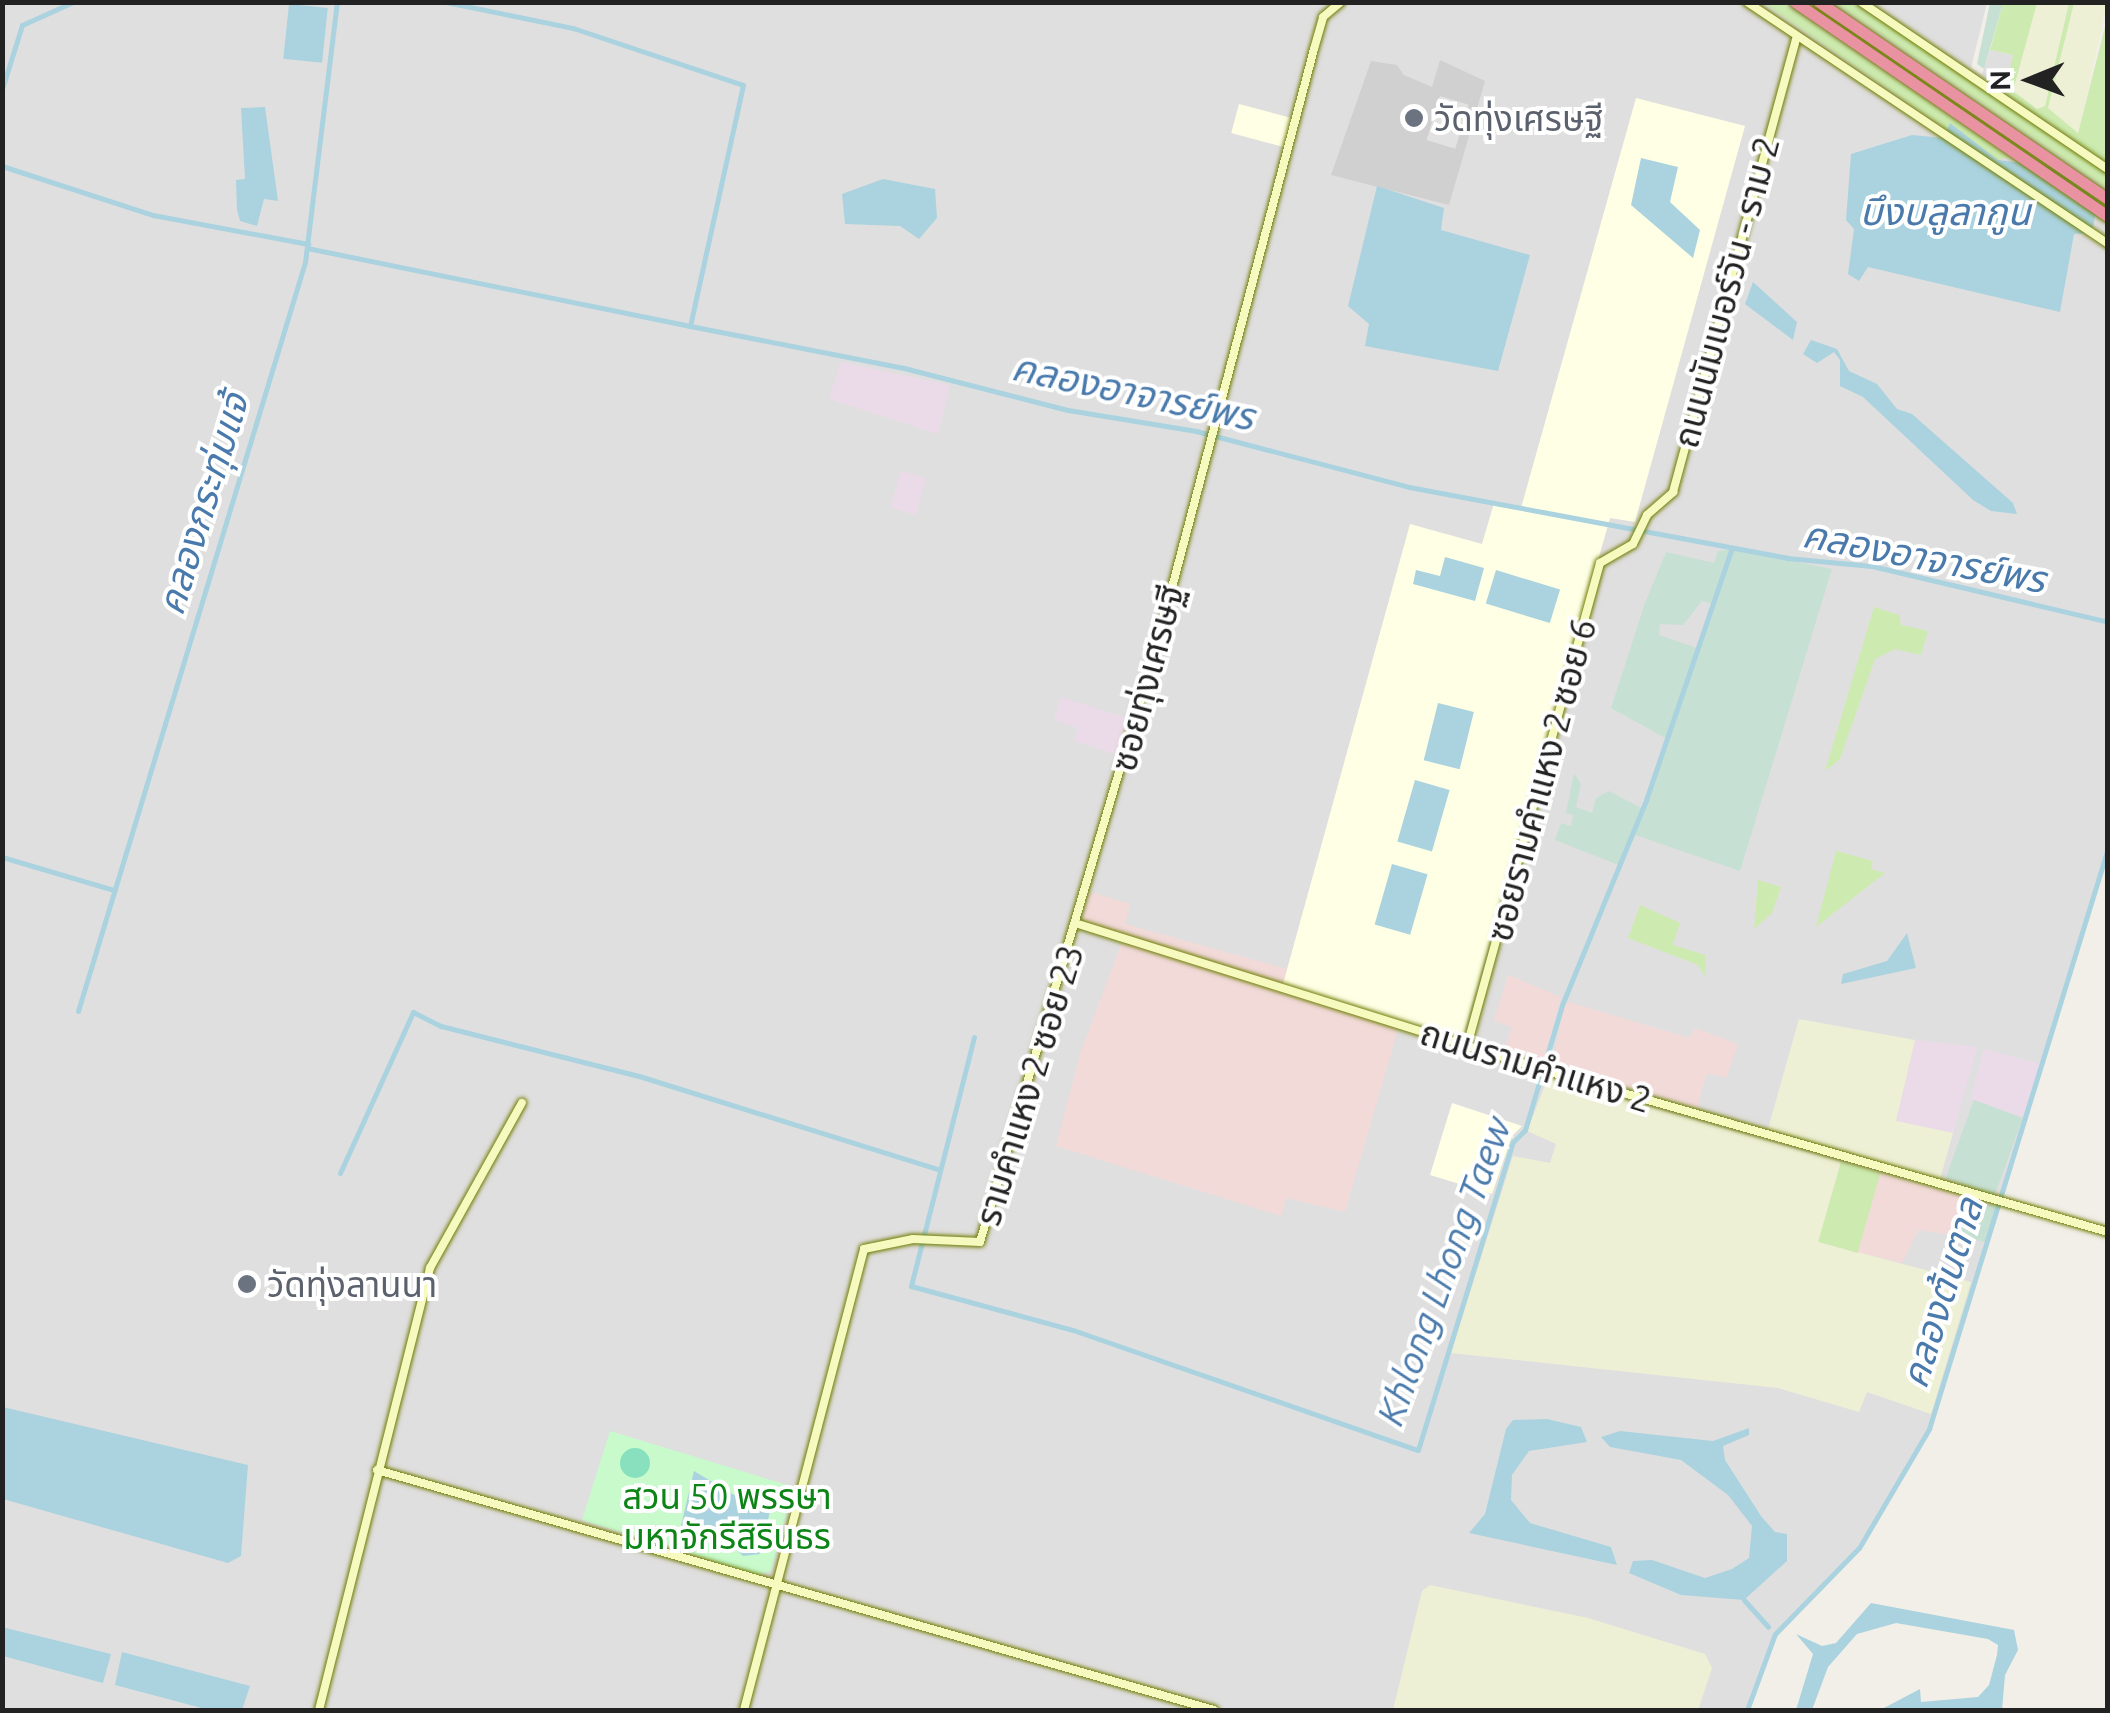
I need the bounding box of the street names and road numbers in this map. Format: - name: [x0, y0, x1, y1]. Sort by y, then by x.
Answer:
- street label: ถนนนัมเบอร์วัน - ราม 2: [1664, 132, 1788, 452]
- street label: ซอยทุ่งเศรษฐี: [1102, 580, 1192, 776]
- street label: ซอยรามคำแหง 2 ซอย 6: [1478, 614, 1604, 946]
- street label: รามคำแหง 2 ซอย 23: [966, 940, 1092, 1230]
- street label: ถนนรามคำแหง 2: [1415, 1011, 1657, 1121]

